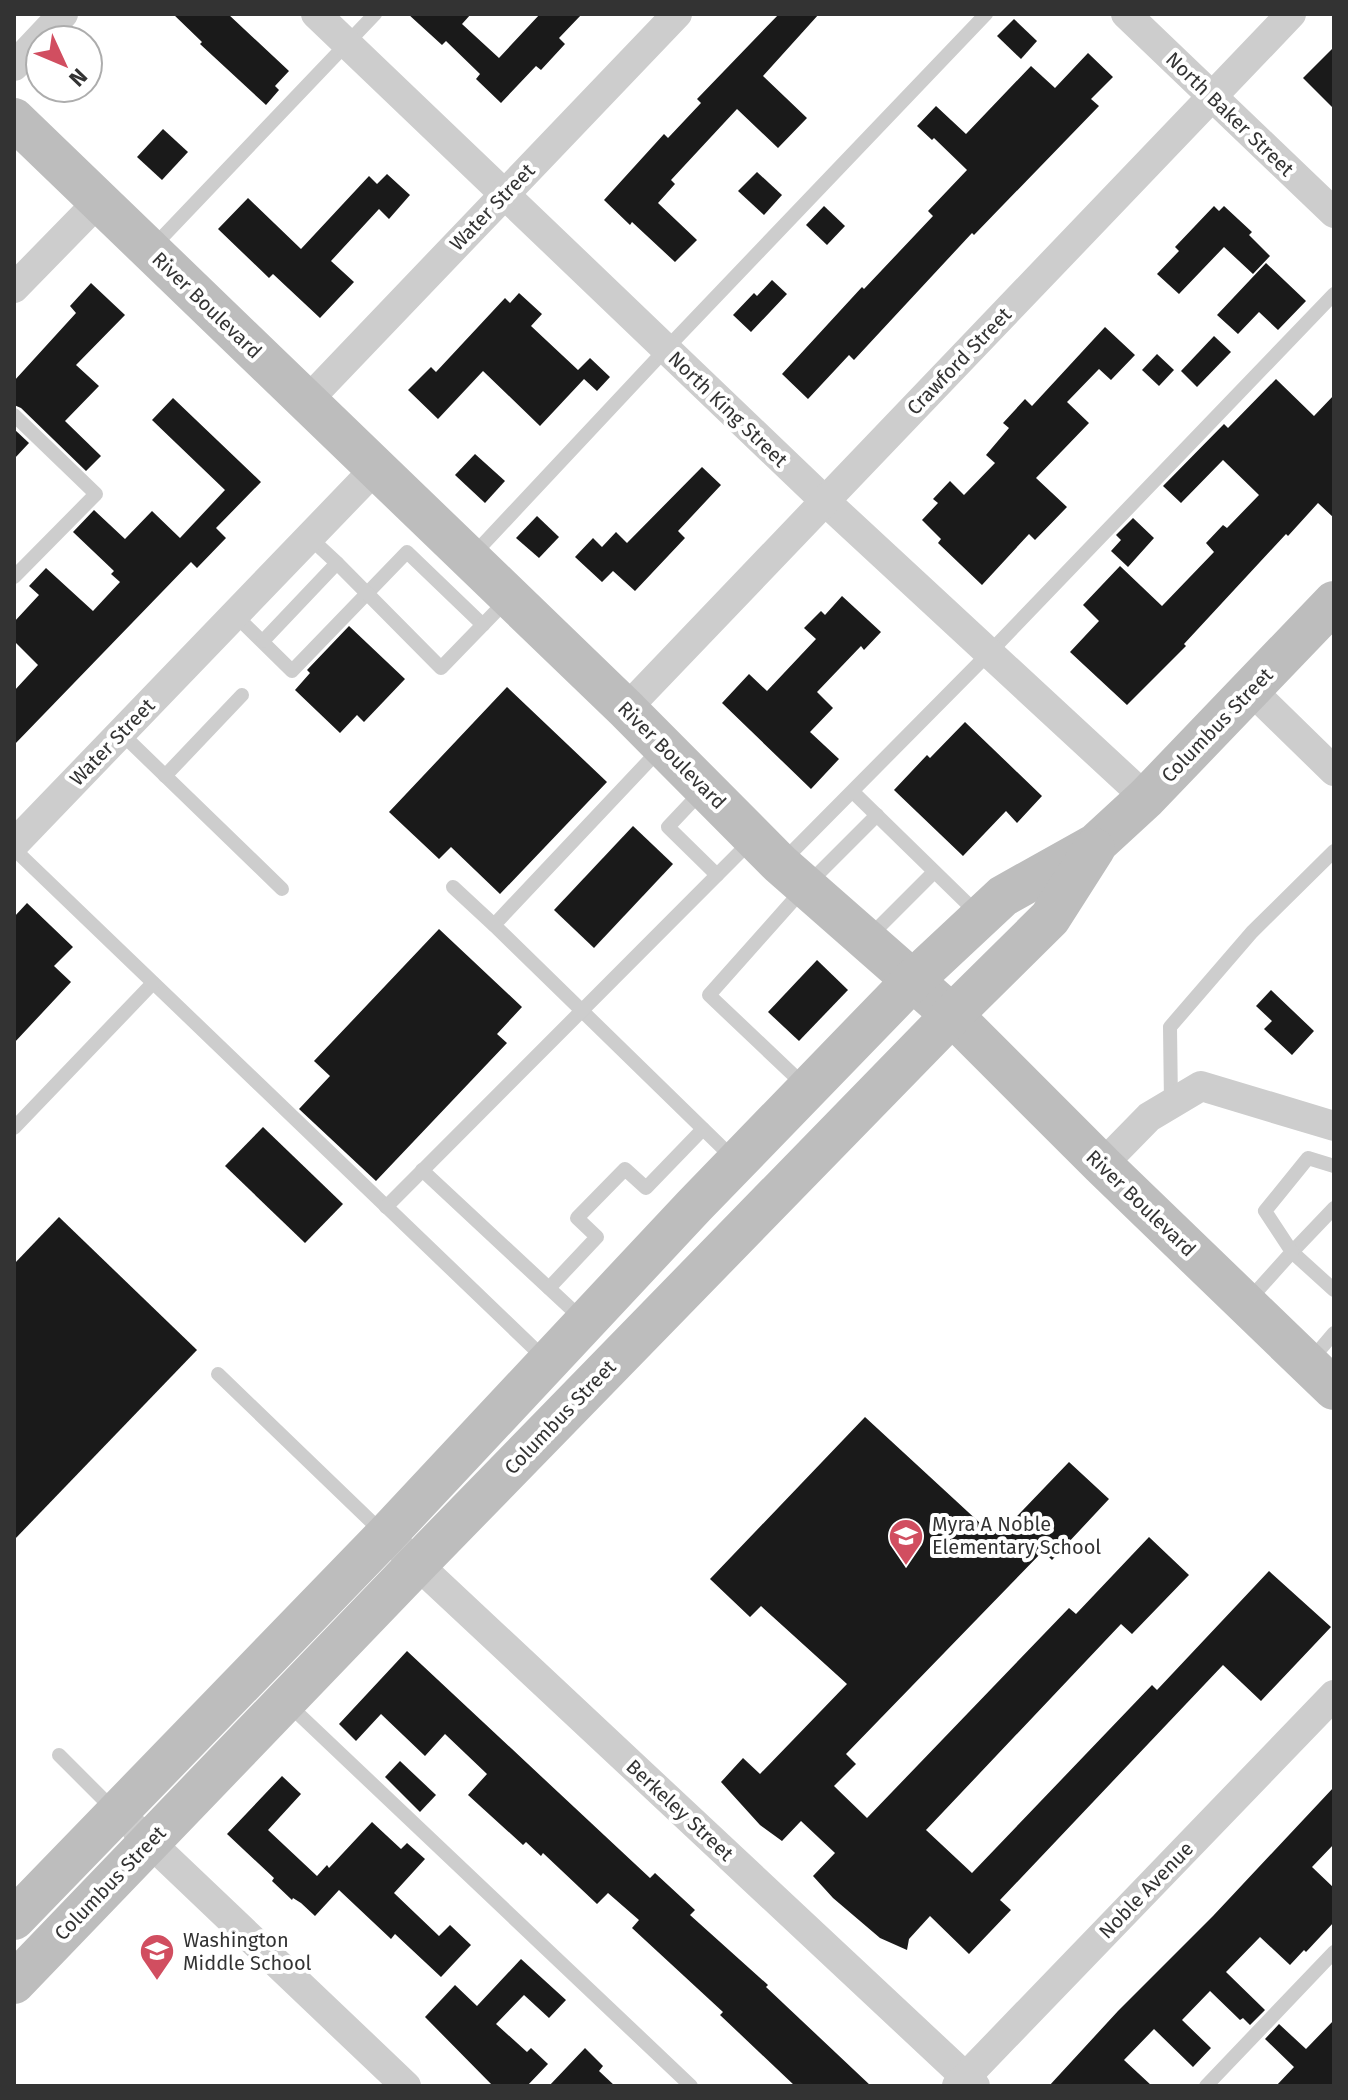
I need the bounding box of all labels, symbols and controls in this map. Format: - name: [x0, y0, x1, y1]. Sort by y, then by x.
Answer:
- north arrow: [24, 24, 104, 104]
- street label: North Baker Street: [1161, 47, 1300, 182]
- text: N: [63, 63, 93, 92]
- street label: Water Street: [444, 158, 540, 256]
- street label: River Boulevard: [147, 247, 267, 363]
- street label: Crawford Street: [902, 302, 1017, 420]
- street label: North King Street: [663, 346, 793, 472]
- street label: Columbus Street: [1156, 662, 1278, 787]
- street label: Water Street: [64, 693, 160, 791]
- street label: River Boulevard: [613, 696, 731, 814]
- street label: River Boulevard: [1081, 1145, 1201, 1261]
- street label: Columbus Street: [499, 1354, 621, 1479]
- place label: Myra A Noble Elementary School: [932, 1512, 1101, 1559]
- school or university icon: Myra A Noble Elementary School: [887, 1517, 925, 1567]
- street label: Berkeley Street: [621, 1754, 739, 1866]
- street label: Columbus Street: [49, 1820, 171, 1945]
- street label: Noble Avenue: [1094, 1837, 1198, 1943]
- place label: Washington Middle School: [183, 1928, 312, 1975]
- school or university icon: Washington Middle School: [138, 1932, 176, 1982]

